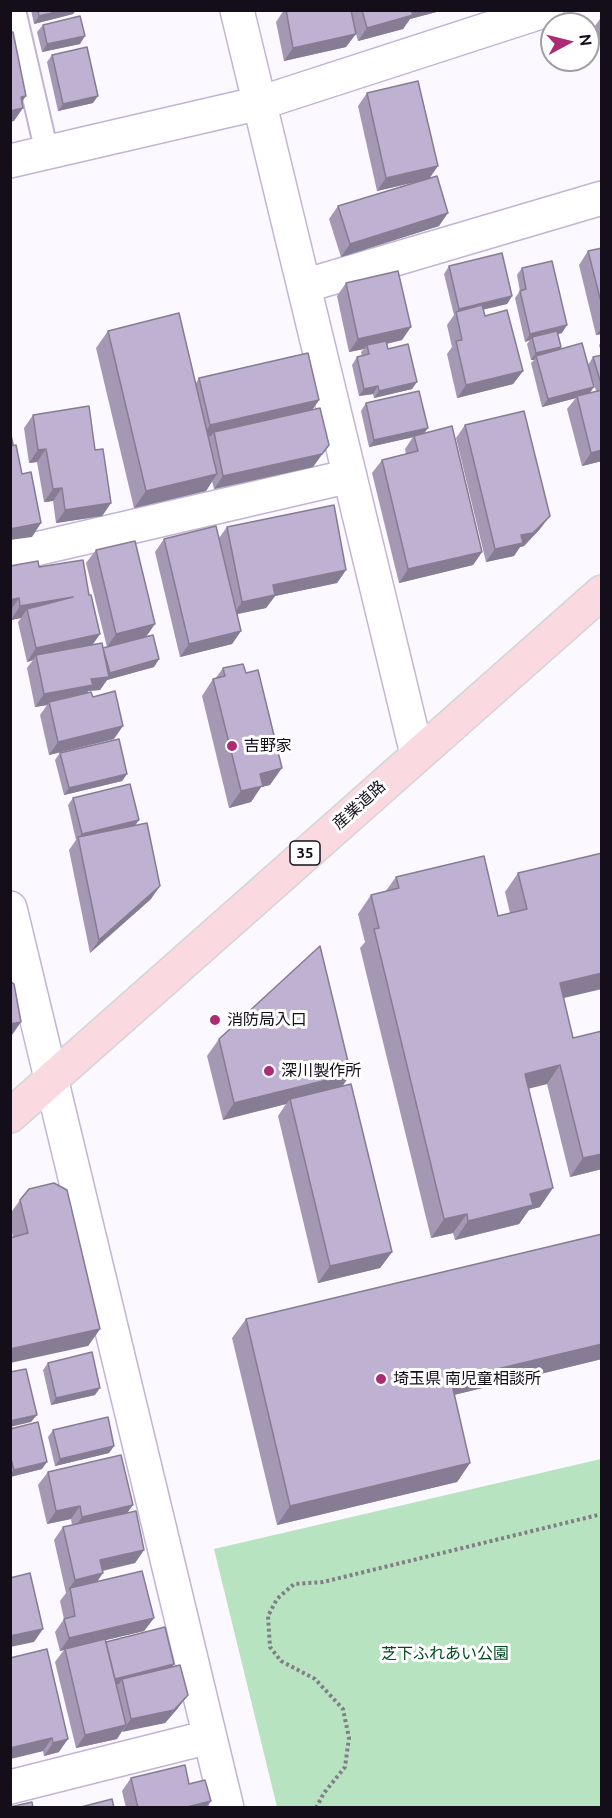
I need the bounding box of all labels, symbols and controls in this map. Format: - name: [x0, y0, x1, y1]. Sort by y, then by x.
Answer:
- north arrow: [540, 12, 600, 72]
- text: N: [576, 33, 596, 47]
- place label: 吉野家: [244, 736, 292, 756]
- marker: 吉野家: [225, 739, 239, 753]
- street label: 産業道路: [329, 776, 389, 834]
- road number: 35: [290, 841, 320, 865]
- place label: 消防局入口: [227, 1010, 307, 1030]
- marker: 消防局入口: [208, 1013, 222, 1027]
- place label: 深川製作所: [281, 1061, 361, 1081]
- marker: 深川製作所: [262, 1064, 276, 1078]
- place label: 埼玉県 南児童相談所: [393, 1369, 541, 1389]
- marker: 埼玉県 南児童相談所: [374, 1372, 388, 1386]
- park label: 芝下ふれあい公園: [381, 1644, 509, 1664]

